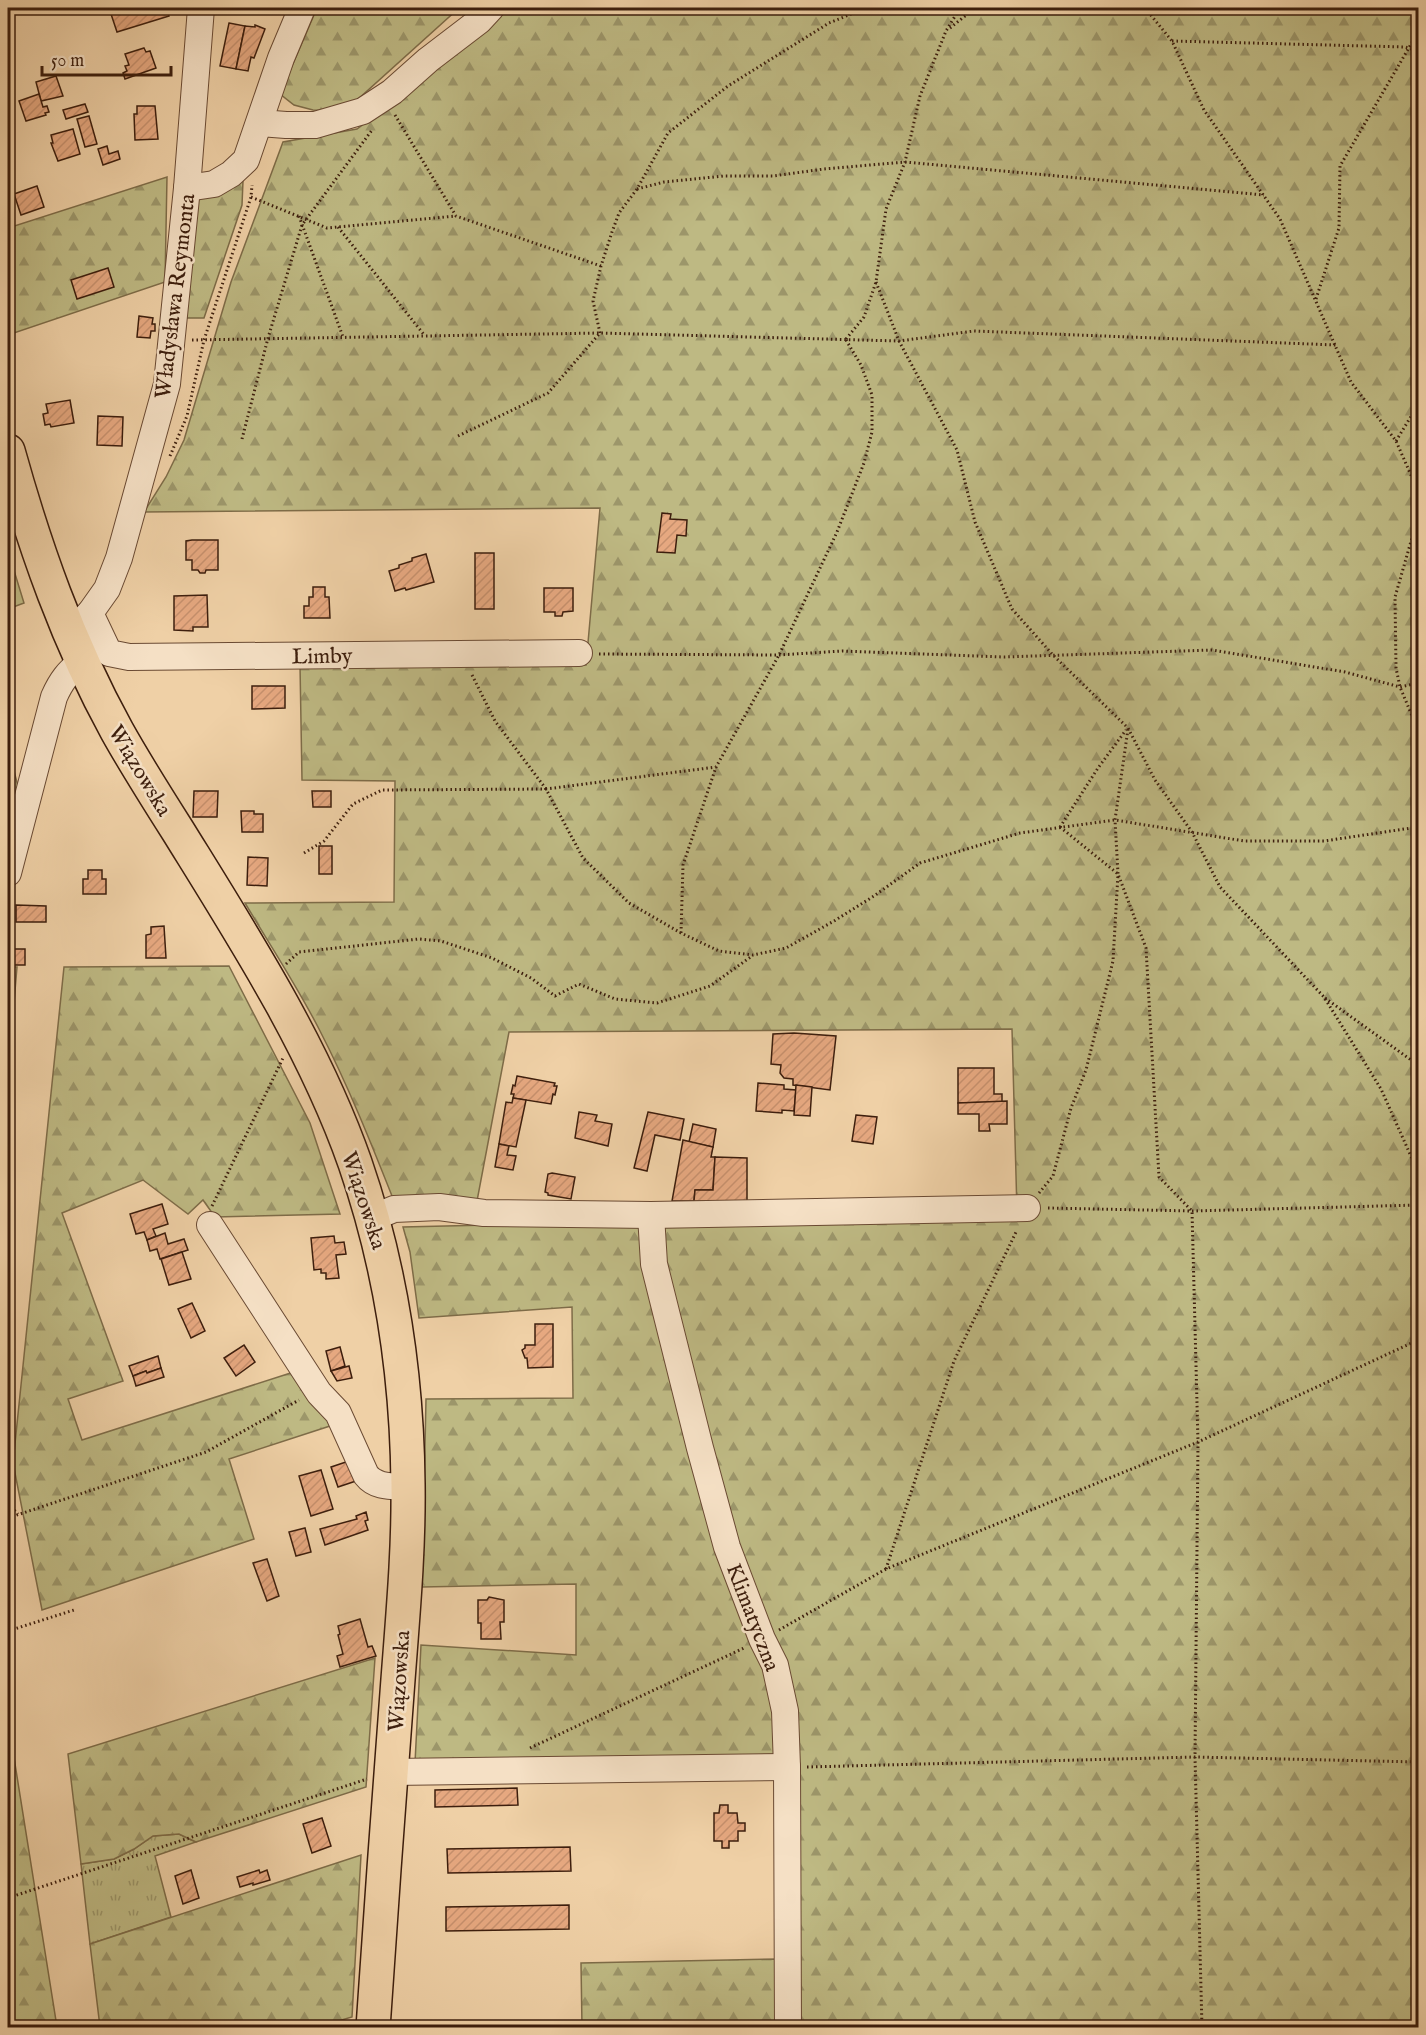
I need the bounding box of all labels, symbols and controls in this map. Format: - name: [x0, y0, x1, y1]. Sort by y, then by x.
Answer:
- scale bar: [42, 39, 171, 77]
- text: 50 m: [51, 50, 84, 73]
- street label: Władysława Reymonta: [150, 192, 203, 400]
- street label: Limby: [291, 642, 353, 672]
- street label: Wiązowska: [101, 720, 178, 822]
- street label: Wiązowska: [334, 1148, 392, 1254]
- street label: Klimatyczna: [719, 1560, 786, 1676]
- street label: Wiązowska: [382, 1629, 418, 1733]

